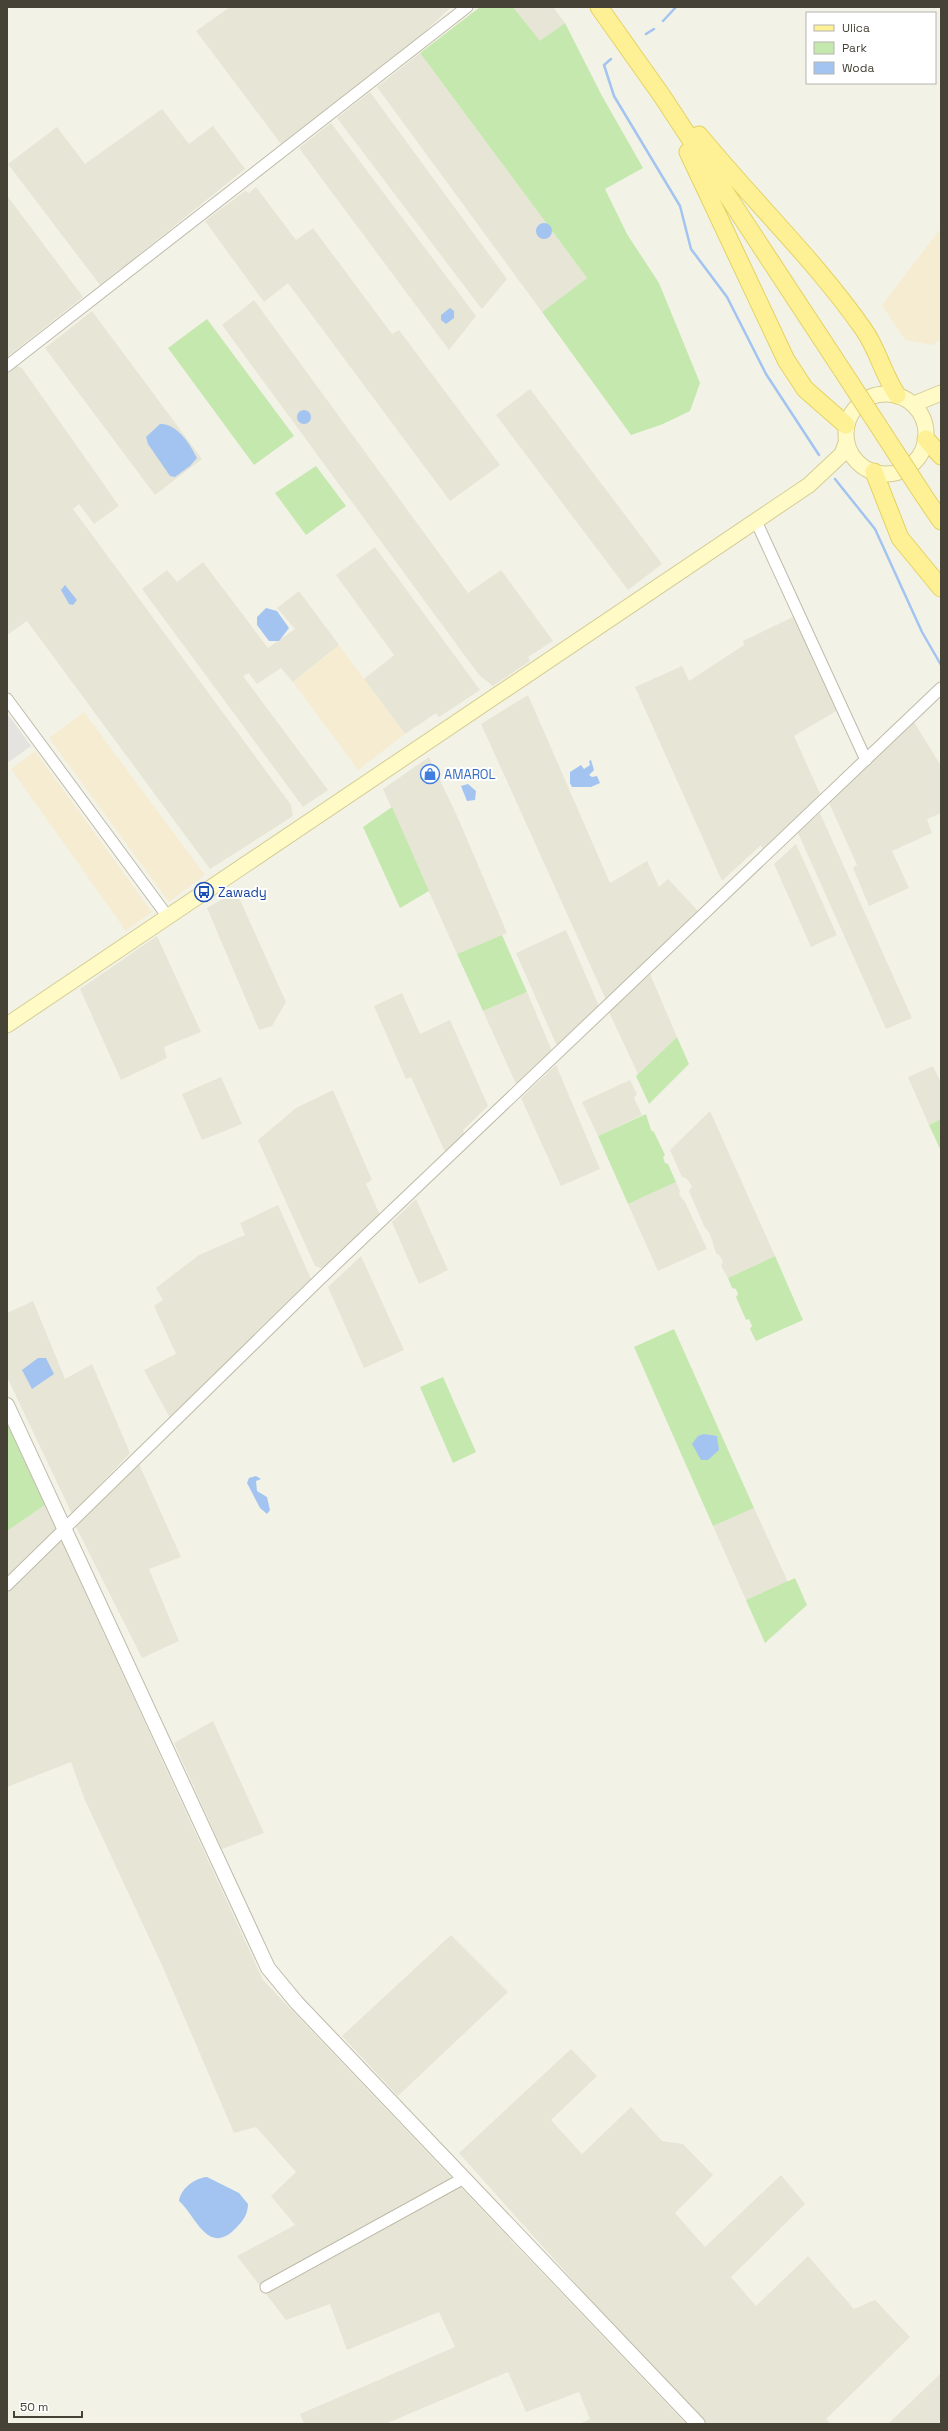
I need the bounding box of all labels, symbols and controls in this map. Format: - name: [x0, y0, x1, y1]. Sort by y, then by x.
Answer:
- legend: [806, 12, 936, 84]
- text: Ulica: [842, 20, 870, 36]
- text: Park: [842, 40, 867, 56]
- text: Woda: [842, 60, 874, 76]
- shop icon: AMAROL: [419, 763, 441, 785]
- place label: AMAROL: [444, 766, 496, 783]
- bus stop icon: Zawady: [193, 881, 215, 903]
- place label: Zawady: [218, 884, 267, 901]
- scale bar: [14, 2393, 82, 2419]
- text: 50 m: [20, 2399, 48, 2415]

